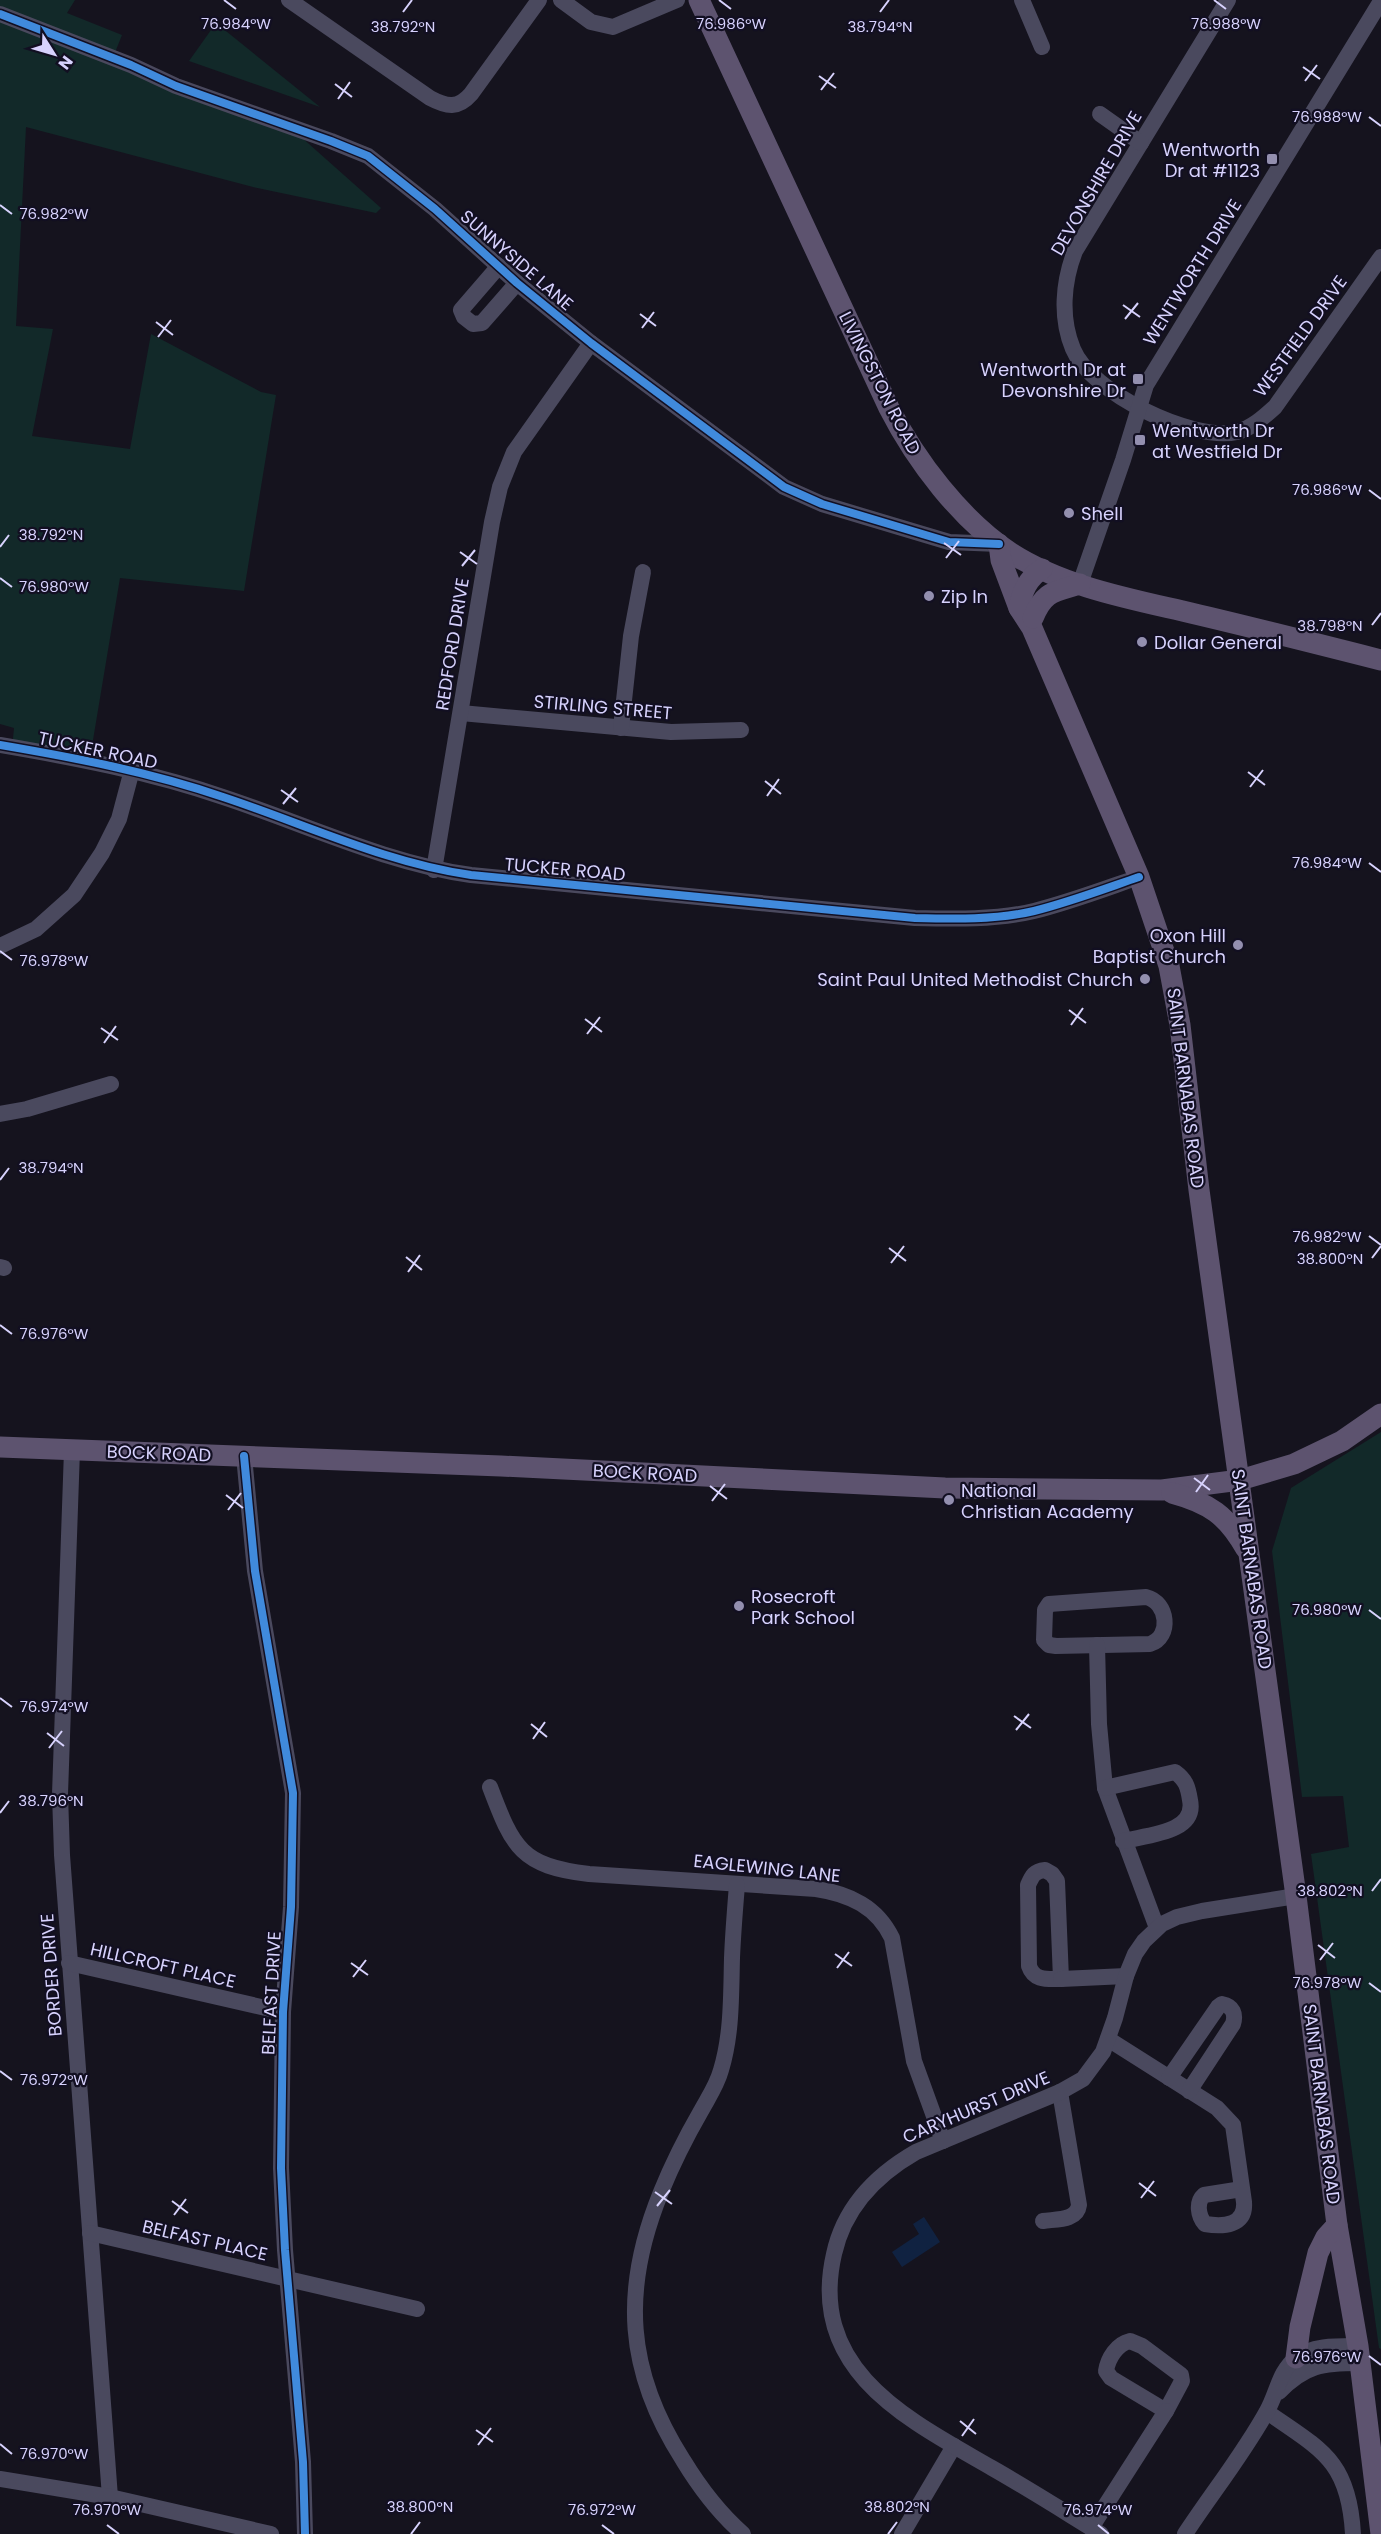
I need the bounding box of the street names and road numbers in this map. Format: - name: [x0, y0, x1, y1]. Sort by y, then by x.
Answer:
- street label: DEVONSHIRE DRIVE: [1044, 106, 1148, 260]
- street label: WENTWORTH DRIVE: [1137, 194, 1247, 350]
- street label: SUNNYSIDE LANE: [455, 204, 579, 316]
- street label: WESTFIELD DRIVE: [1247, 270, 1353, 402]
- street label: LIVINGSTON ROAD: [833, 307, 927, 459]
- street label: REDFORD DRIVE: [429, 576, 475, 712]
- street label: STIRLING STREET: [533, 688, 673, 726]
- street label: TUCKER ROAD: [36, 725, 160, 775]
- street label: TUCKER ROAD: [503, 851, 627, 887]
- street label: SAINT BARNABAS ROAD: [1161, 986, 1211, 1190]
- street label: BOCK ROAD: [106, 1439, 212, 1467]
- street label: BOCK ROAD: [592, 1458, 698, 1488]
- street label: SAINT BARNABAS ROAD: [1226, 1467, 1278, 1671]
- street label: EAGLEWING LANE: [692, 1848, 842, 1888]
- street label: BORDER DRIVE: [34, 1913, 68, 2037]
- street label: BELFAST DRIVE: [255, 1931, 287, 2055]
- street label: HILLCROFT PLACE: [88, 1936, 238, 1994]
- street label: SAINT BARNABAS ROAD: [1297, 2002, 1347, 2206]
- street label: CARYHURST DRIVE: [899, 2065, 1053, 2149]
- street label: BELFAST PLACE: [140, 2213, 270, 2267]

